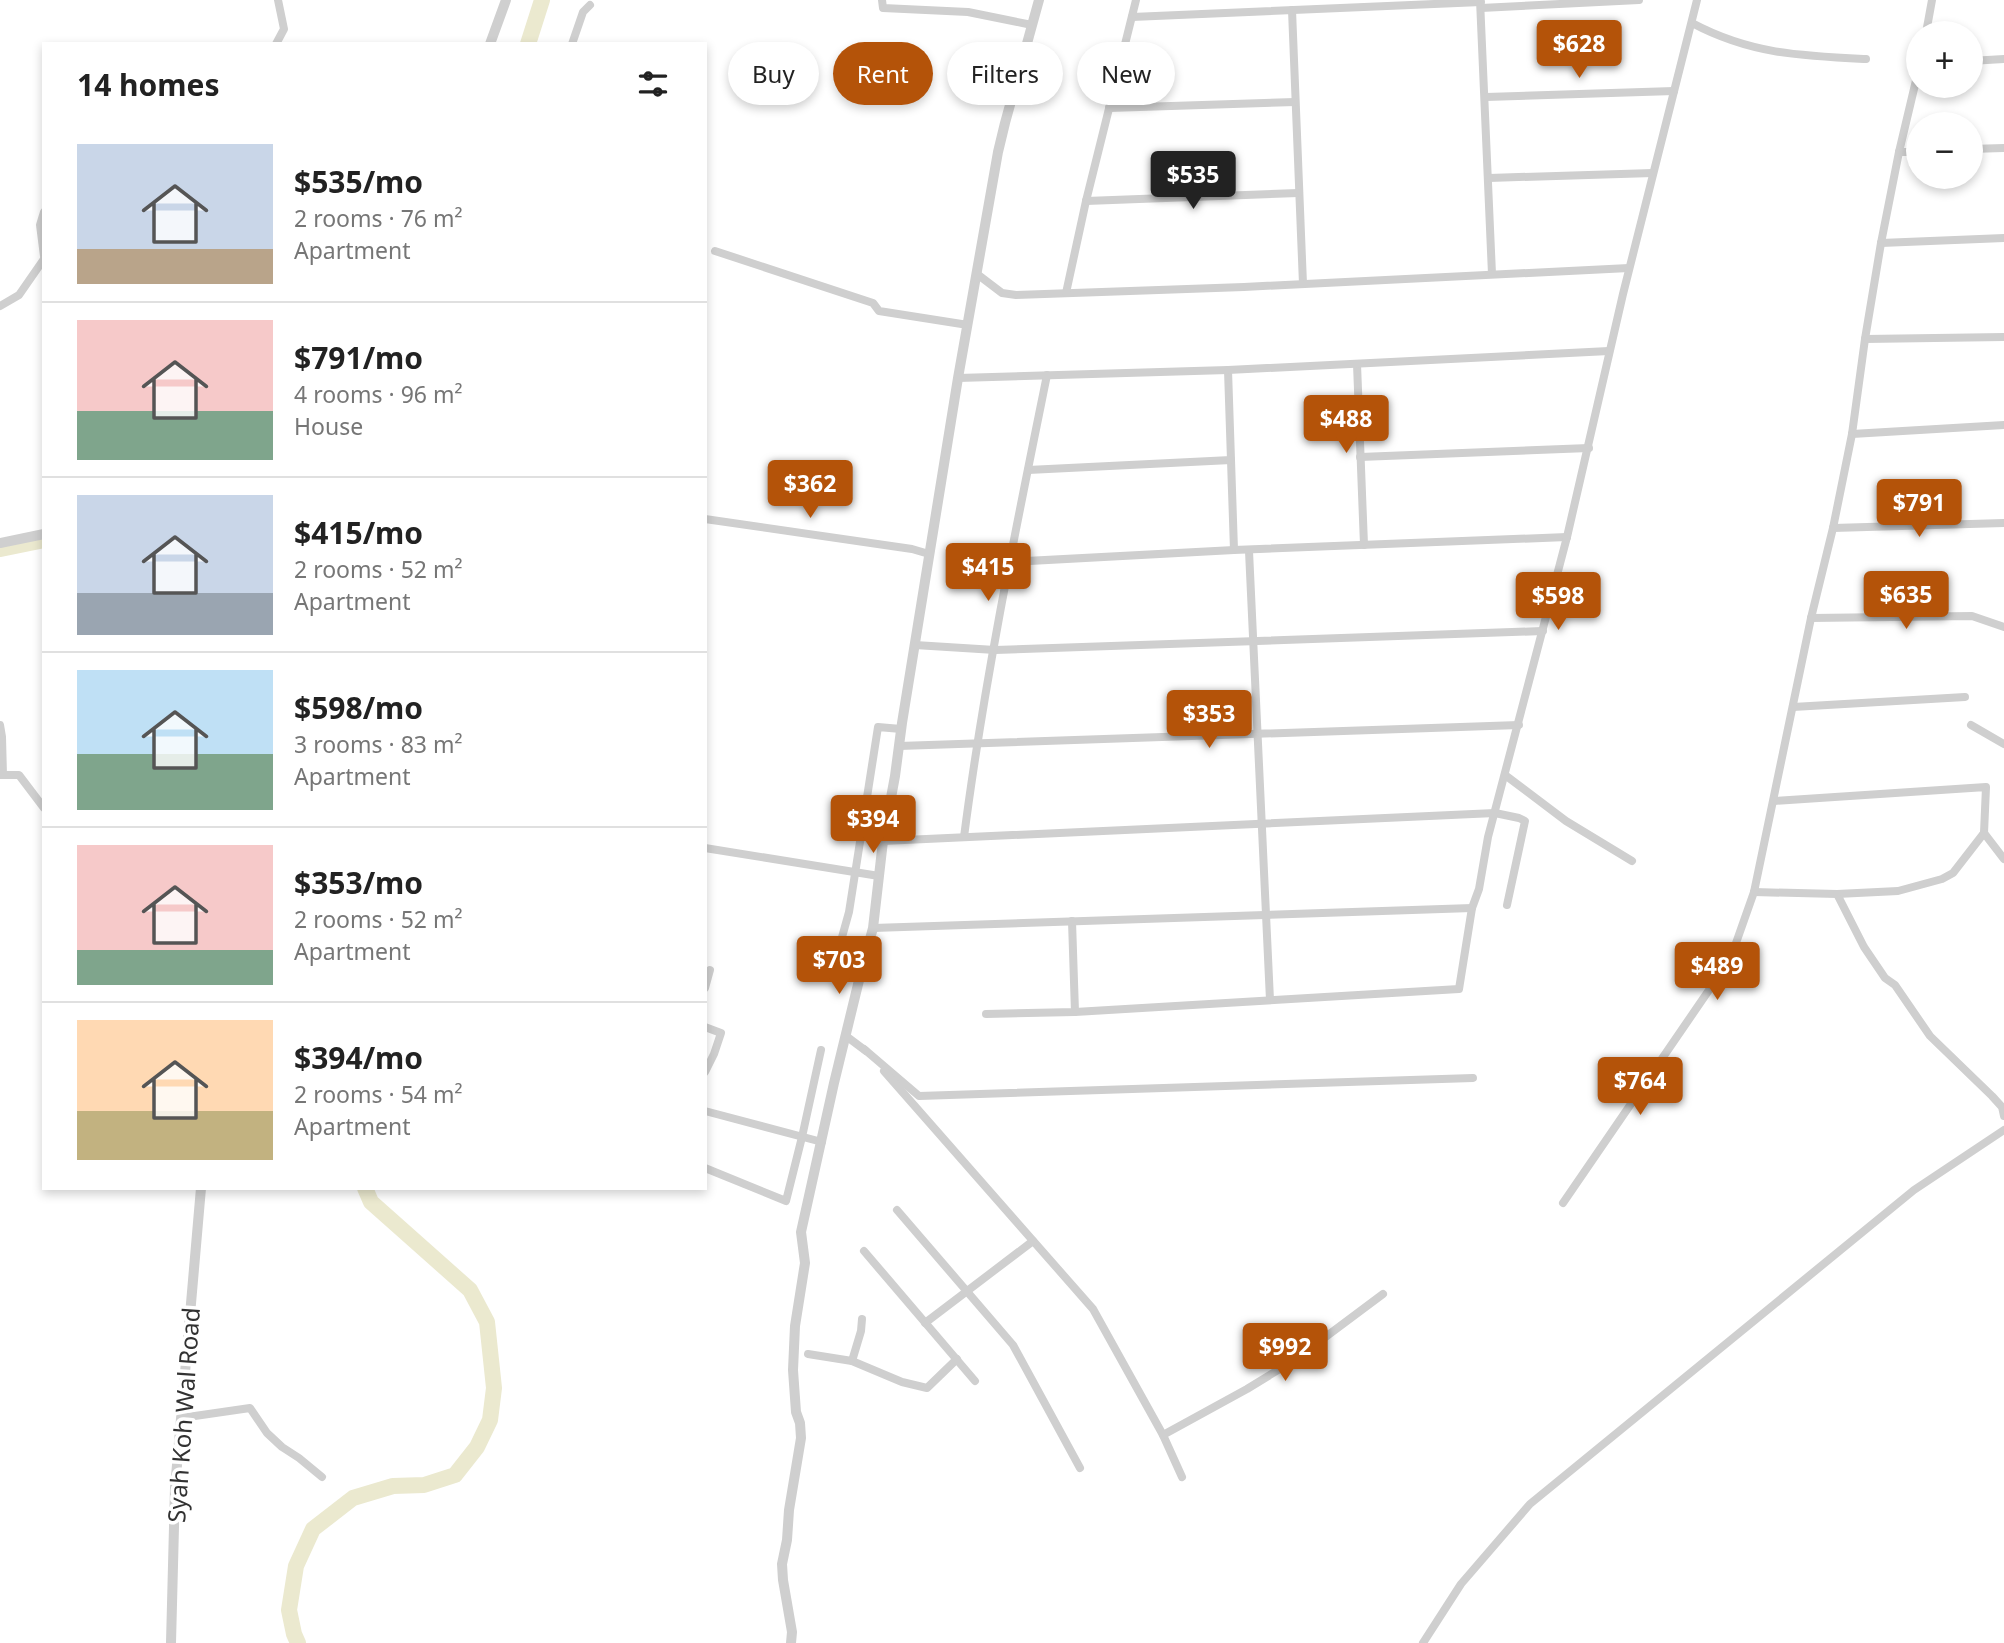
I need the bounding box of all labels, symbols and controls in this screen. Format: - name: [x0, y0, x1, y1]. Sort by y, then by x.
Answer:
- pin: $628: [1538, 20, 1620, 80]
- map controls: [1906, 21, 1983, 189]
- button: +: [1906, 21, 1983, 98]
- text: $628: [1553, 27, 1605, 59]
- chip: Buy: [728, 42, 819, 105]
- chip: Rent: [833, 42, 933, 105]
- chip: Filters: [947, 42, 1063, 105]
- chip: New: [1077, 42, 1175, 105]
- text: 14 homes: [77, 64, 220, 105]
- icon: filters: [634, 65, 672, 103]
- button: −: [1906, 112, 1983, 189]
- pin: $535: [1152, 152, 1234, 211]
- text: $535: [1167, 158, 1219, 190]
- text: $535/mo: [294, 161, 423, 202]
- icon: home: [133, 172, 217, 256]
- text: 2 rooms · 76 m²: [294, 202, 463, 234]
- text: Apartment: [294, 234, 411, 266]
- text: $791/mo: [294, 337, 423, 378]
- icon: home: [133, 348, 217, 432]
- text: 4 rooms · 96 m²: [294, 378, 463, 410]
- pin: $488: [1305, 396, 1387, 455]
- text: $488: [1320, 402, 1372, 434]
- text: House: [294, 410, 363, 442]
- pin: $362: [769, 461, 851, 520]
- text: $362: [784, 467, 836, 499]
- pin: $791: [1878, 480, 1960, 539]
- text: $791: [1893, 486, 1945, 518]
- text: $415/mo: [294, 512, 423, 553]
- icon: home: [133, 523, 217, 607]
- pin: $415: [947, 544, 1029, 603]
- text: $415: [962, 550, 1014, 582]
- text: 2 rooms · 52 m²: [294, 553, 463, 585]
- pin: $598: [1517, 572, 1599, 632]
- pin: $635: [1865, 572, 1947, 631]
- text: $635: [1880, 578, 1932, 610]
- text: $598: [1532, 579, 1584, 611]
- text: Apartment: [294, 585, 411, 617]
- text: $598/mo: [294, 687, 423, 728]
- pin: $353: [1168, 690, 1250, 750]
- text: $353: [1183, 697, 1235, 729]
- icon: home: [133, 698, 217, 782]
- text: 3 rooms · 83 m²: [294, 728, 463, 760]
- text: Apartment: [294, 760, 411, 792]
- pin: $394: [832, 796, 914, 855]
- text: $394: [847, 802, 899, 834]
- text: $353/mo: [294, 862, 423, 903]
- icon: home: [133, 873, 217, 957]
- text: 2 rooms · 52 m²: [294, 903, 463, 935]
- text: Apartment: [294, 935, 411, 967]
- pin: $703: [798, 936, 880, 996]
- pin: $489: [1676, 942, 1758, 1002]
- text: $703: [813, 943, 865, 975]
- text: $489: [1691, 949, 1743, 981]
- text: $394/mo: [294, 1037, 423, 1078]
- icon: home: [133, 1048, 217, 1132]
- pin: $764: [1599, 1058, 1681, 1117]
- text: $764: [1614, 1064, 1666, 1096]
- text: 2 rooms · 54 m²: [294, 1078, 463, 1110]
- text: Apartment: [294, 1110, 411, 1142]
- street label: Syah Koh Wal Road: [159, 1306, 207, 1524]
- pin: $992: [1244, 1324, 1326, 1383]
- text: $992: [1259, 1330, 1311, 1362]

